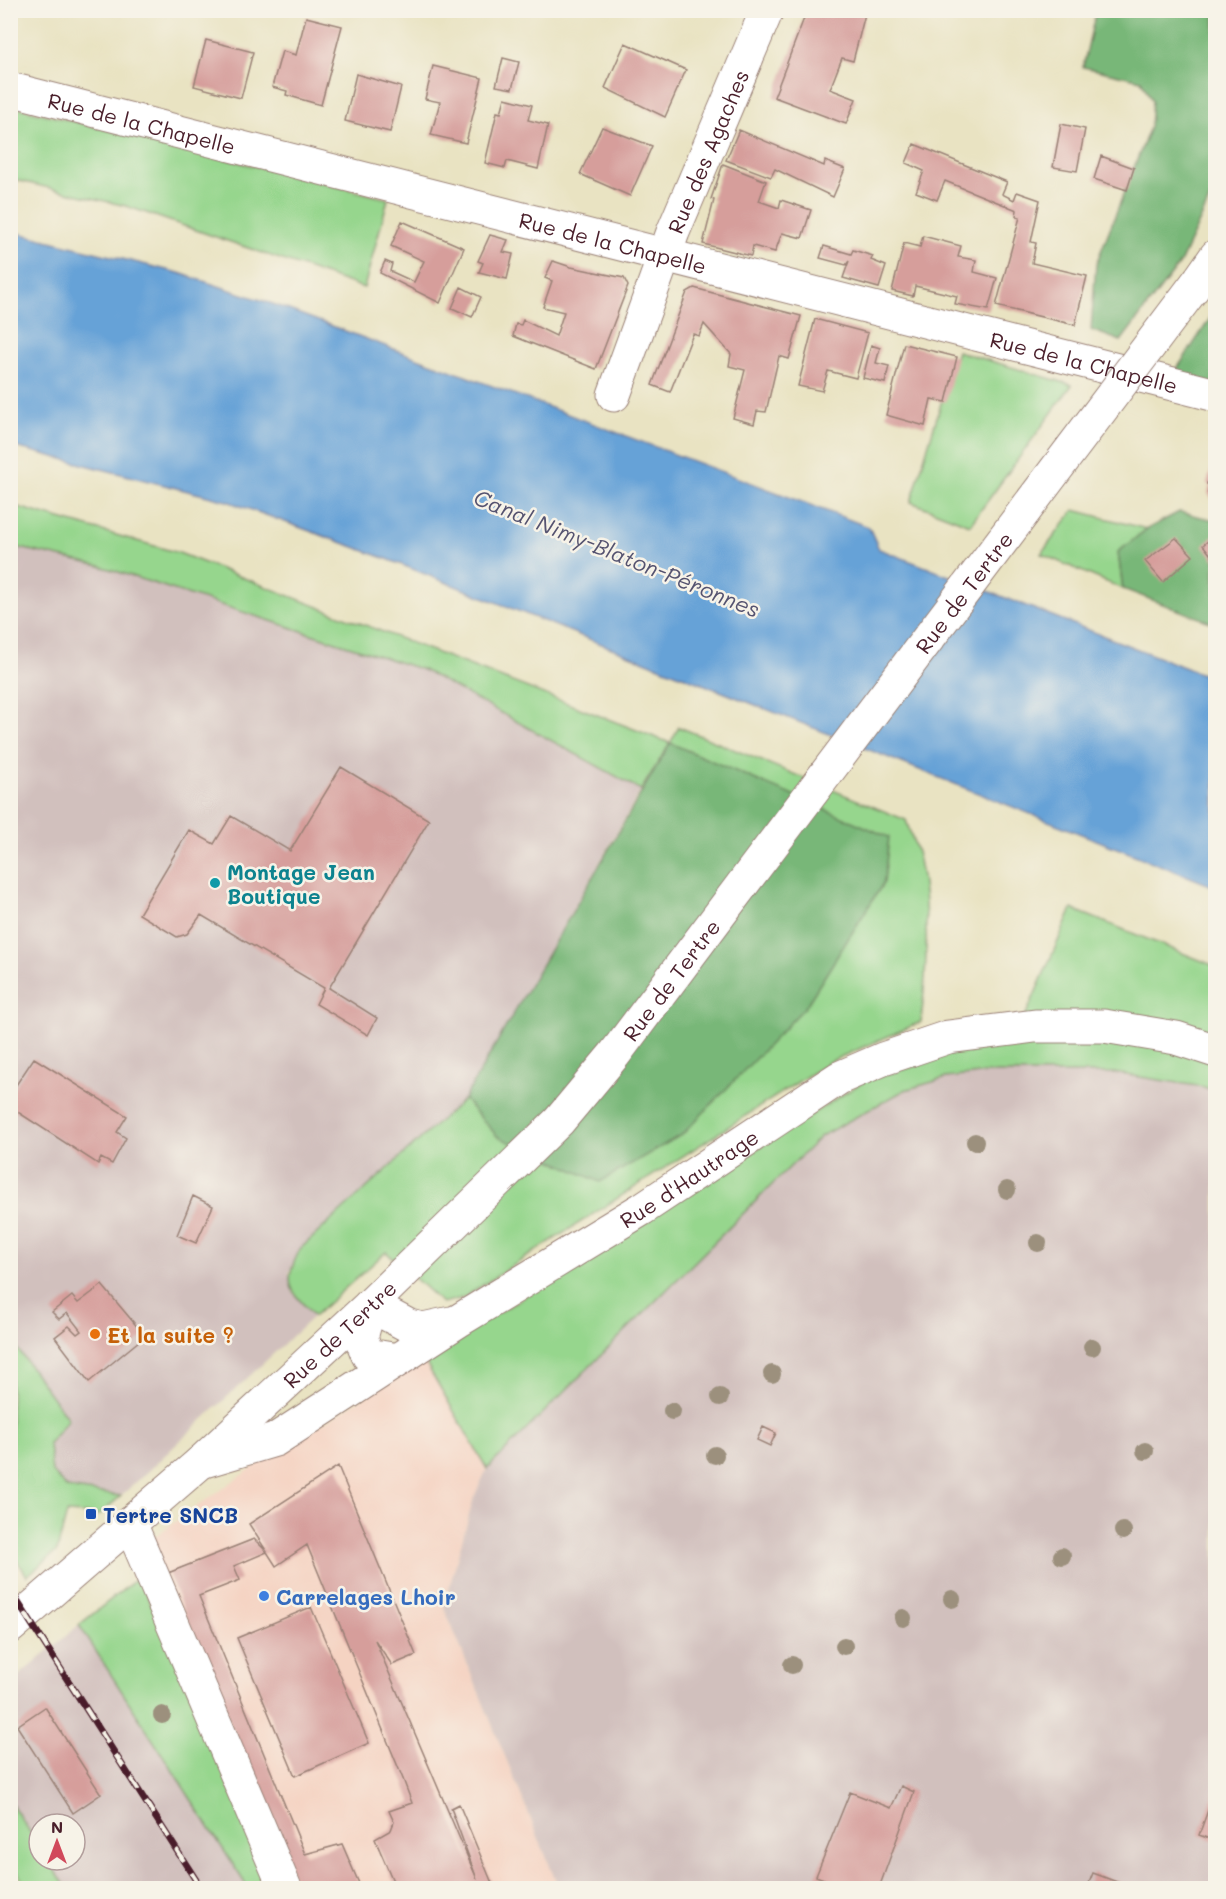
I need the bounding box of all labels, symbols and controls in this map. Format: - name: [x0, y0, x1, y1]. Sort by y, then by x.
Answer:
- street label: Rue des Agaches: [661, 65, 754, 237]
- street label: Rue de la Chapelle: [45, 86, 238, 159]
- street label: Rue de la Chapelle: [516, 205, 709, 279]
- street label: Rue de la Chapelle: [987, 325, 1181, 398]
- water label: Canal Nimy-Blaton-Péronnes: [470, 482, 764, 624]
- street label: Rue de Tertre: [908, 526, 1018, 658]
- place label: Montage Jean Boutique: [227, 858, 375, 909]
- marker: Montage Jean Boutique: [208, 876, 222, 890]
- street label: Rue de Tertre: [616, 913, 725, 1046]
- street label: Rue d'Hautrage: [614, 1122, 763, 1233]
- street label: Rue de Tertre: [277, 1274, 402, 1393]
- place label: Et la suite ?: [107, 1321, 234, 1348]
- marker: Et la suite ?: [88, 1327, 102, 1341]
- place label: Tertre SNCB: [103, 1501, 238, 1528]
- marker: Tertre SNCB: [84, 1507, 98, 1521]
- place label: Carrelages Lhoir: [276, 1583, 456, 1610]
- marker: Carrelages Lhoir: [257, 1589, 271, 1603]
- north arrow: [27, 1812, 87, 1872]
- text: N: [51, 1816, 63, 1837]

